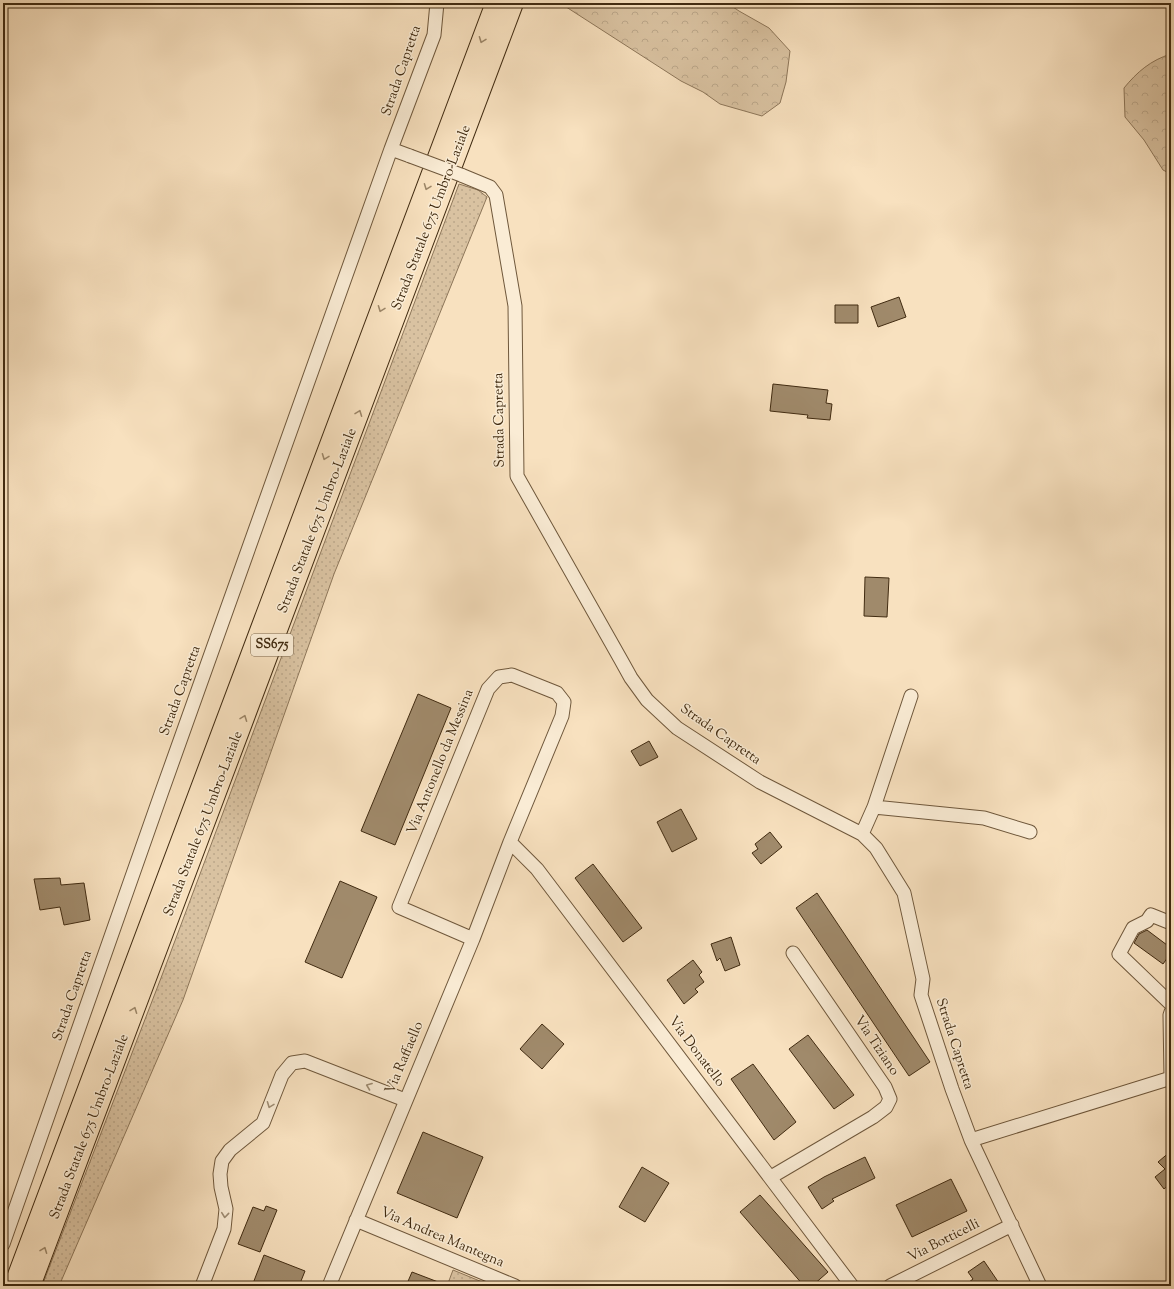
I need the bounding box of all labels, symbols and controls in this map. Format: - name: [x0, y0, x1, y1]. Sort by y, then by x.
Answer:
- street label: Strada Capretta: [377, 22, 427, 119]
- one-way arrow: [479, 36, 487, 43]
- street label: Strada Statale 675 Umbro-Laziale: [387, 123, 477, 313]
- one-way arrow: [423, 184, 431, 191]
- one-way arrow: [377, 306, 385, 313]
- street label: Strada Capretta: [489, 372, 511, 468]
- one-way arrow: [355, 409, 363, 416]
- street label: Strada Statale 675 Umbro-Laziale: [273, 426, 363, 616]
- one-way arrow: [322, 453, 330, 460]
- road number: SS675: [251, 634, 293, 656]
- street label: Strada Capretta: [155, 642, 207, 739]
- street label: Via Antonello da Messina: [403, 686, 480, 838]
- street label: Strada Capretta: [675, 700, 765, 771]
- one-way arrow: [240, 715, 248, 722]
- street label: Strada Statale 675 Umbro-Laziale: [159, 729, 249, 919]
- street label: Strada Capretta: [48, 947, 98, 1044]
- street label: Strada Capretta: [930, 996, 978, 1093]
- one-way arrow: [130, 1007, 138, 1014]
- street label: Via Tiziano: [849, 1012, 904, 1080]
- street label: Via Donatello: [663, 1013, 729, 1092]
- street label: Via Raffaello: [381, 1018, 429, 1097]
- street label: Strada Statale 675 Umbro-Laziale: [45, 1032, 135, 1222]
- one-way arrow: [365, 1082, 372, 1090]
- one-way arrow: [266, 1102, 274, 1109]
- street label: Via Andrea Mantegna: [377, 1203, 507, 1273]
- one-way arrow: [221, 1212, 230, 1218]
- street label: Via Botticelli: [905, 1214, 983, 1268]
- one-way arrow: [40, 1246, 48, 1253]

